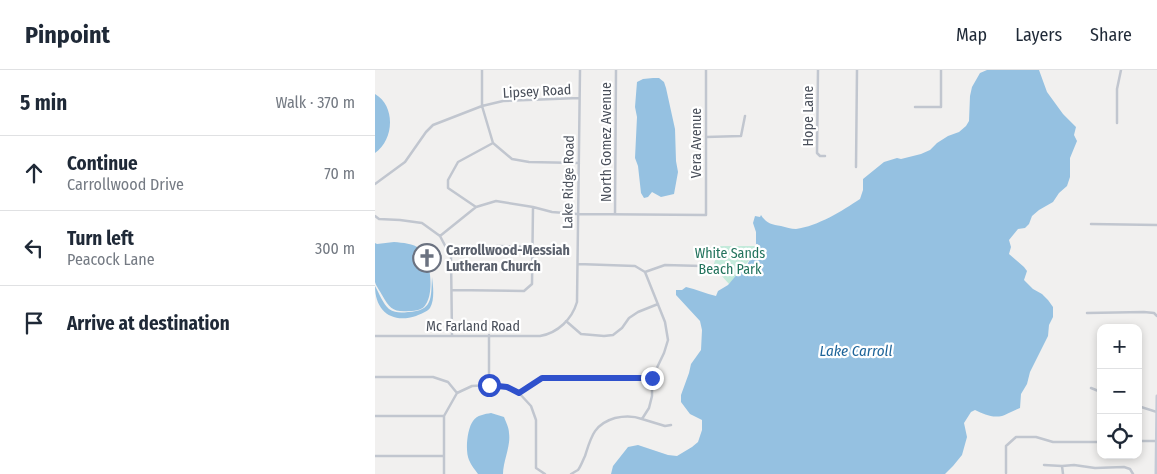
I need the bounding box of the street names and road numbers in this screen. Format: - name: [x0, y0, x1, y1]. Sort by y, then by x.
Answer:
- street label: Lipsey Road: [502, 81, 572, 102]
- street label: North Gomez Avenue: [598, 82, 615, 202]
- street label: Hope Lane: [800, 86, 817, 146]
- street label: Vera Avenue: [688, 108, 705, 178]
- street label: Lake Ridge Road: [559, 135, 578, 229]
- street label: Mc Farland Road: [426, 318, 520, 335]

